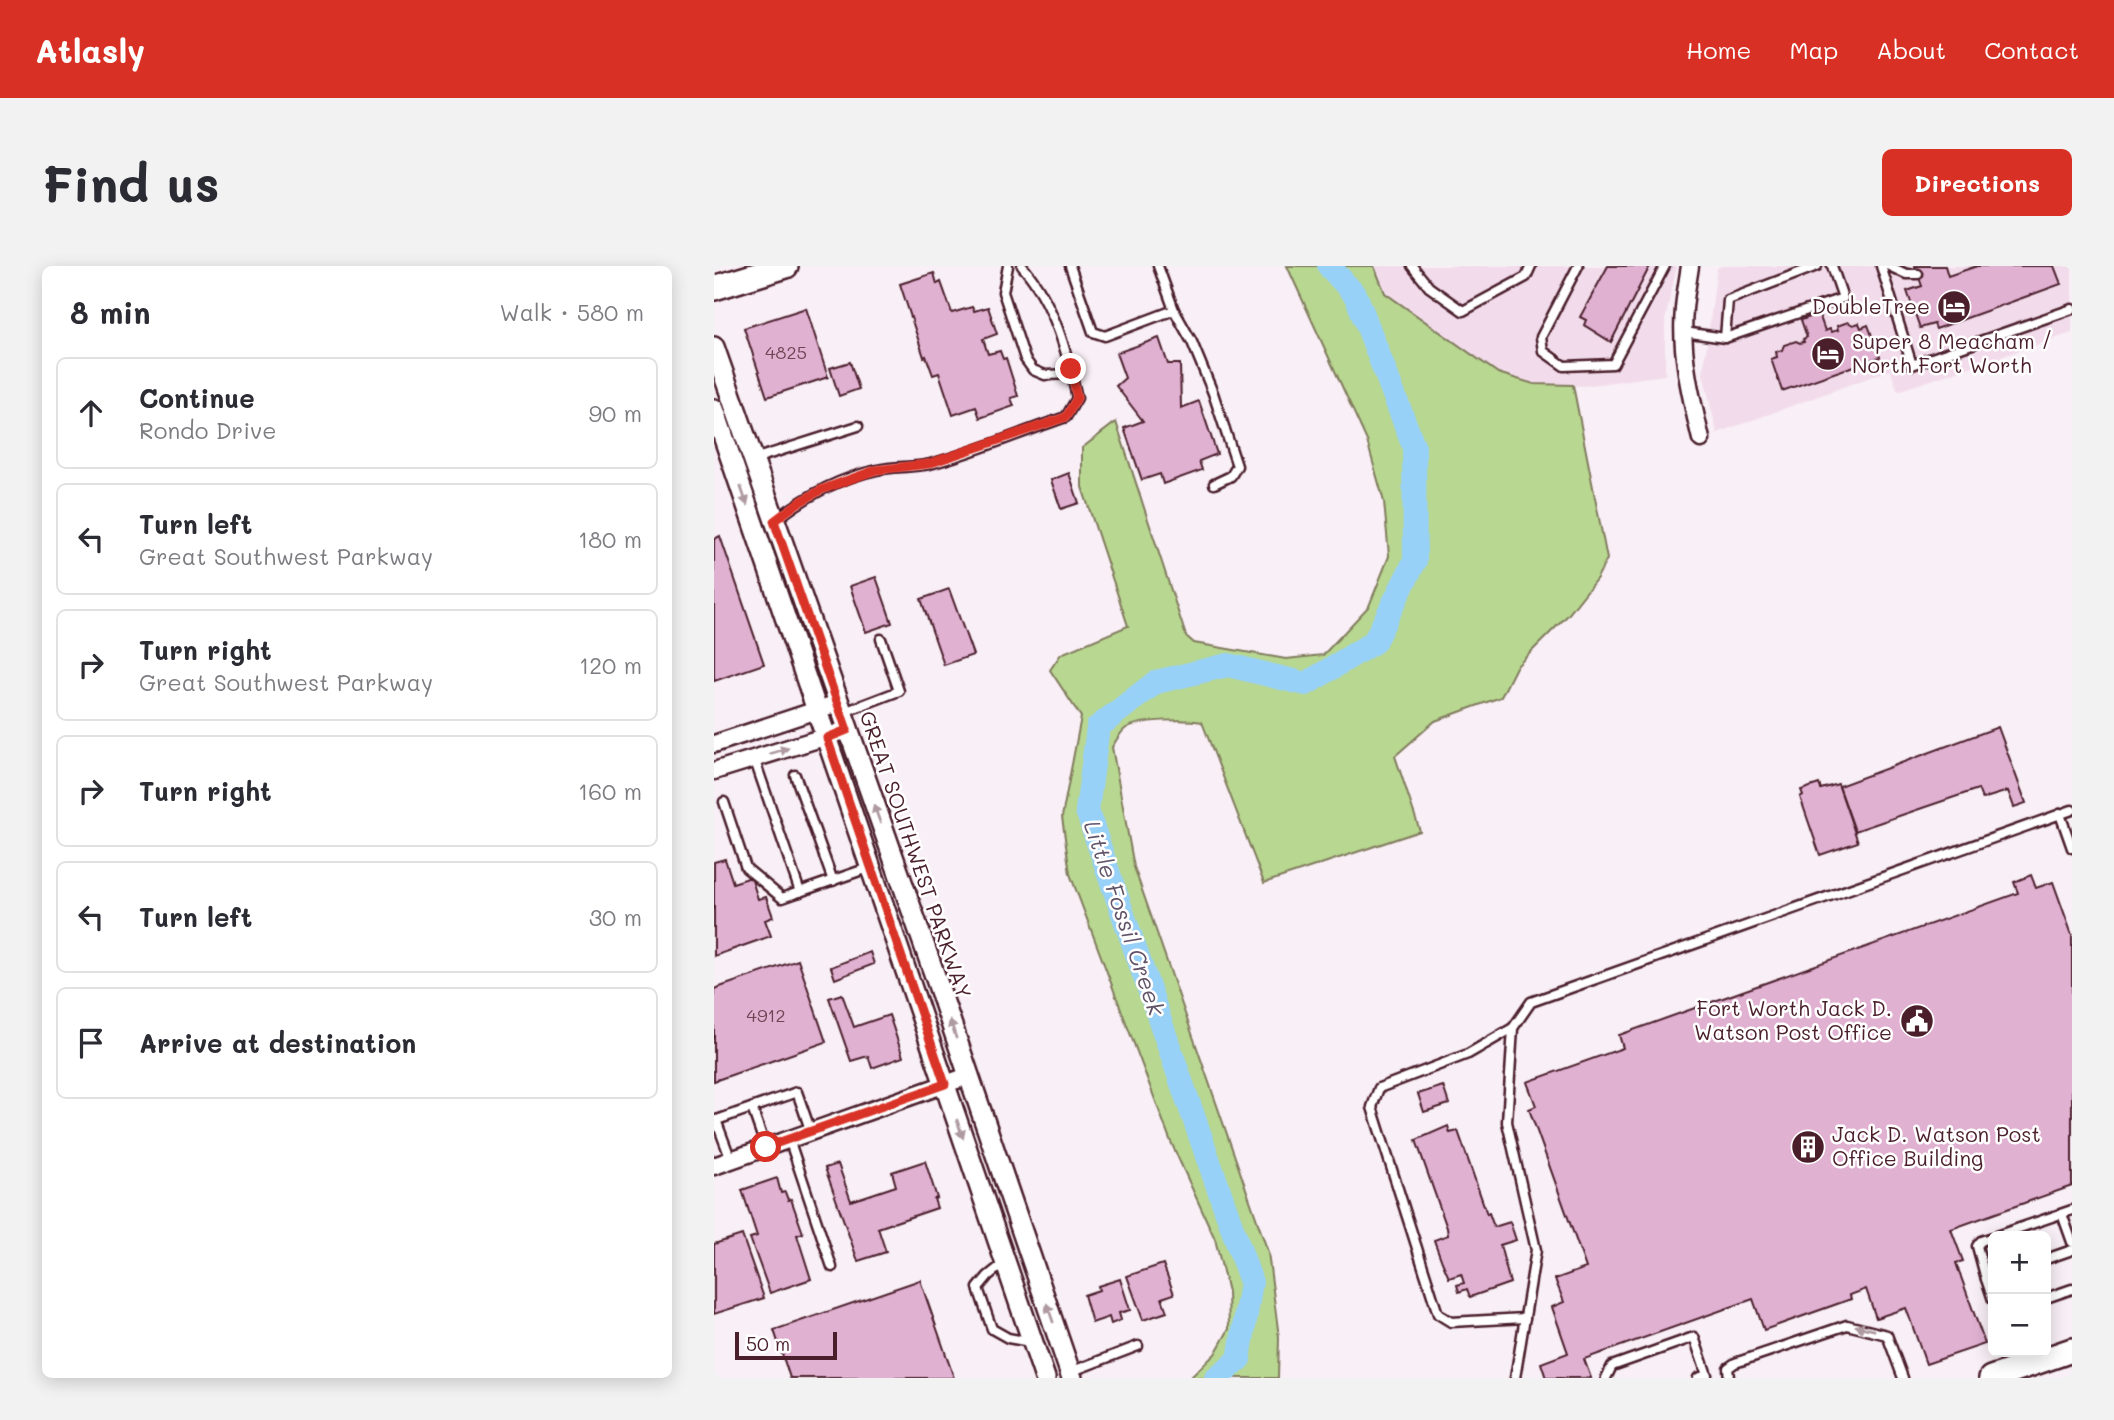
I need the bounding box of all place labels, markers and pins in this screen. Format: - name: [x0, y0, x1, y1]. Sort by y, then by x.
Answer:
- hotel icon: DoubleTree: [1935, 288, 1973, 326]
- place label: DoubleTree: [1812, 292, 1930, 319]
- place label: Super 8 Meacham / North Fort Worth: [1852, 327, 2053, 378]
- hotel icon: Super 8 Meacham / North Fort Worth: [1809, 335, 1847, 373]
- place label: Fort Worth Jack D. Watson Post Office: [1694, 994, 1892, 1045]
- public building icon: Fort Worth Jack D. Watson Post Office: [1898, 1002, 1936, 1040]
- place label: Jack D. Watson Post Office Building: [1832, 1120, 2041, 1171]
- building icon: Jack D. Watson Post Office Building: [1789, 1128, 1827, 1166]

